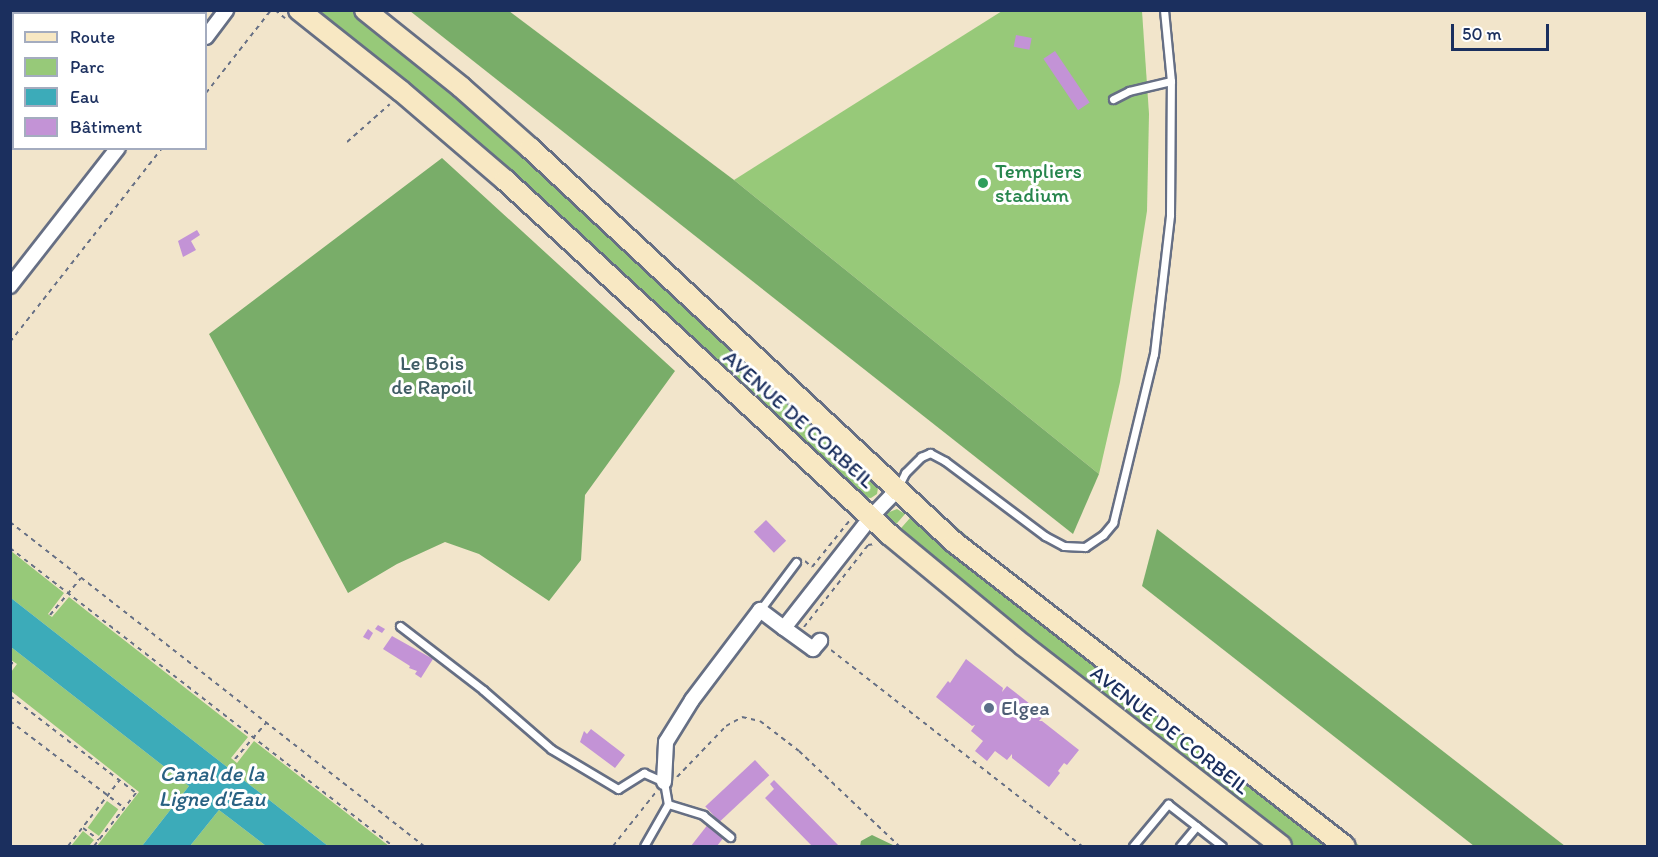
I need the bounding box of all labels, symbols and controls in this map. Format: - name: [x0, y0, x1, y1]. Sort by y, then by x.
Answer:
- legend: [12, 12, 207, 150]
- scale bar: [1454, 12, 1552, 50]
- text: 50 m: [1462, 23, 1502, 45]
- text: Route: [70, 26, 115, 48]
- text: Parc: [70, 56, 104, 78]
- text: Eau: [70, 86, 99, 108]
- text: Bâtiment: [70, 116, 142, 138]
- place label: Templiers stadium: [995, 158, 1082, 208]
- marker: Templiers stadium: [976, 176, 990, 190]
- street label: AVENUE DE CORBEIL: [717, 344, 881, 494]
- park label: Le Bois de Rapoil: [391, 350, 473, 400]
- street label: AVENUE DE CORBEIL: [1085, 659, 1255, 801]
- place label: Elgea: [1001, 695, 1050, 721]
- marker: Elgea: [982, 701, 996, 715]
- water label: Canal de la Ligne d'Eau: [158, 760, 266, 812]

